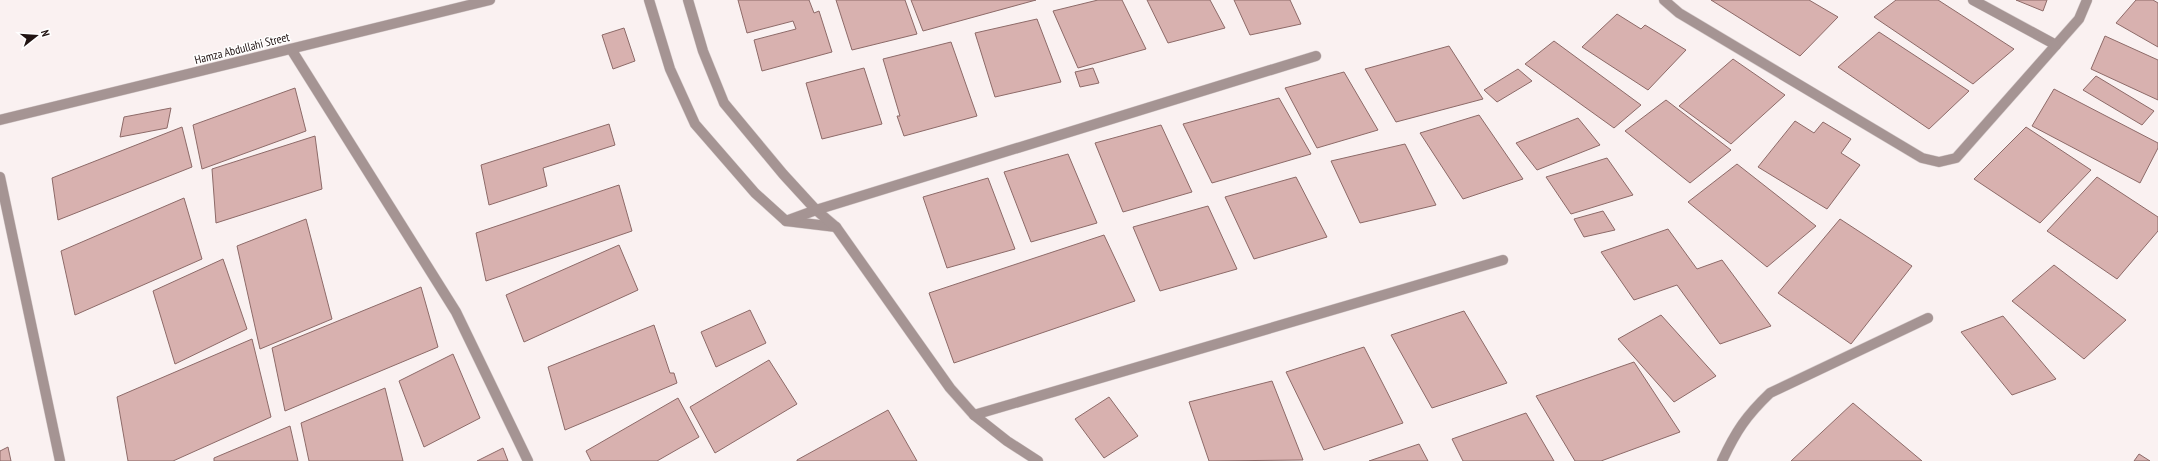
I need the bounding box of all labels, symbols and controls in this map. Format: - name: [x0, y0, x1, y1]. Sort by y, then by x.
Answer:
- north arrow: [16, 16, 56, 56]
- text: N: [38, 28, 53, 38]
- street label: Hamza Abdullahi Street: [193, 29, 292, 67]

